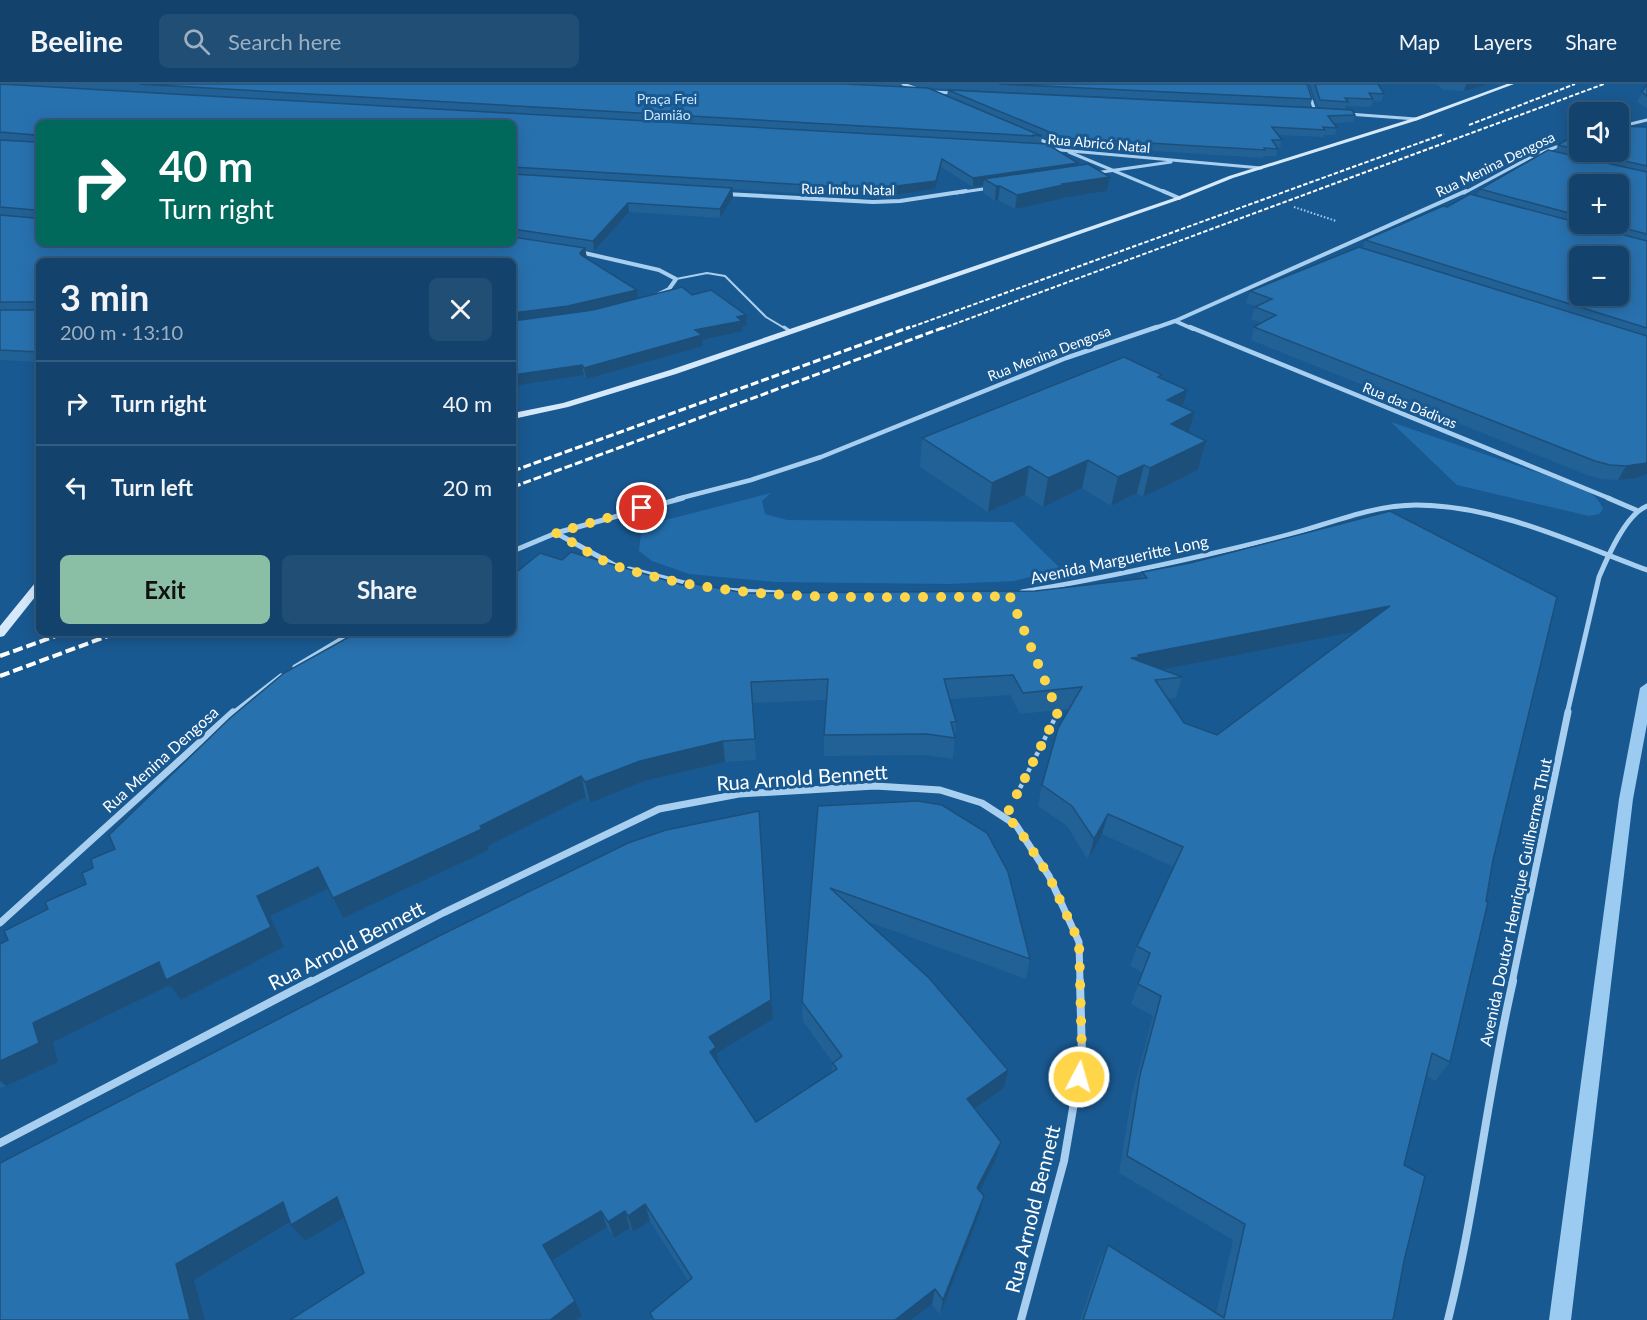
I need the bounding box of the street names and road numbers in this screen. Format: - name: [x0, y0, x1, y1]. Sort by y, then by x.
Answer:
- street label: Rua Menina Dengosa: [1433, 128, 1557, 200]
- street label: Rua Abricó Natal: [1047, 130, 1151, 156]
- street label: Rua Imbu Natal: [801, 180, 895, 198]
- street label: Rua Menina Dengosa: [985, 322, 1113, 384]
- street label: Rua das Dádivas: [1360, 378, 1460, 432]
- street label: Avenida Margueritte Long: [1028, 531, 1210, 587]
- street label: Rua Menina Dengosa: [98, 702, 222, 816]
- street label: Avenida Doutor Henrique Guilherme Thut: [1475, 756, 1555, 1048]
- street label: Rua Arnold Bennett: [715, 759, 889, 795]
- street label: Rua Arnold Bennett: [264, 895, 428, 995]
- street label: Rua Arnold Bennett: [1000, 1122, 1065, 1295]

